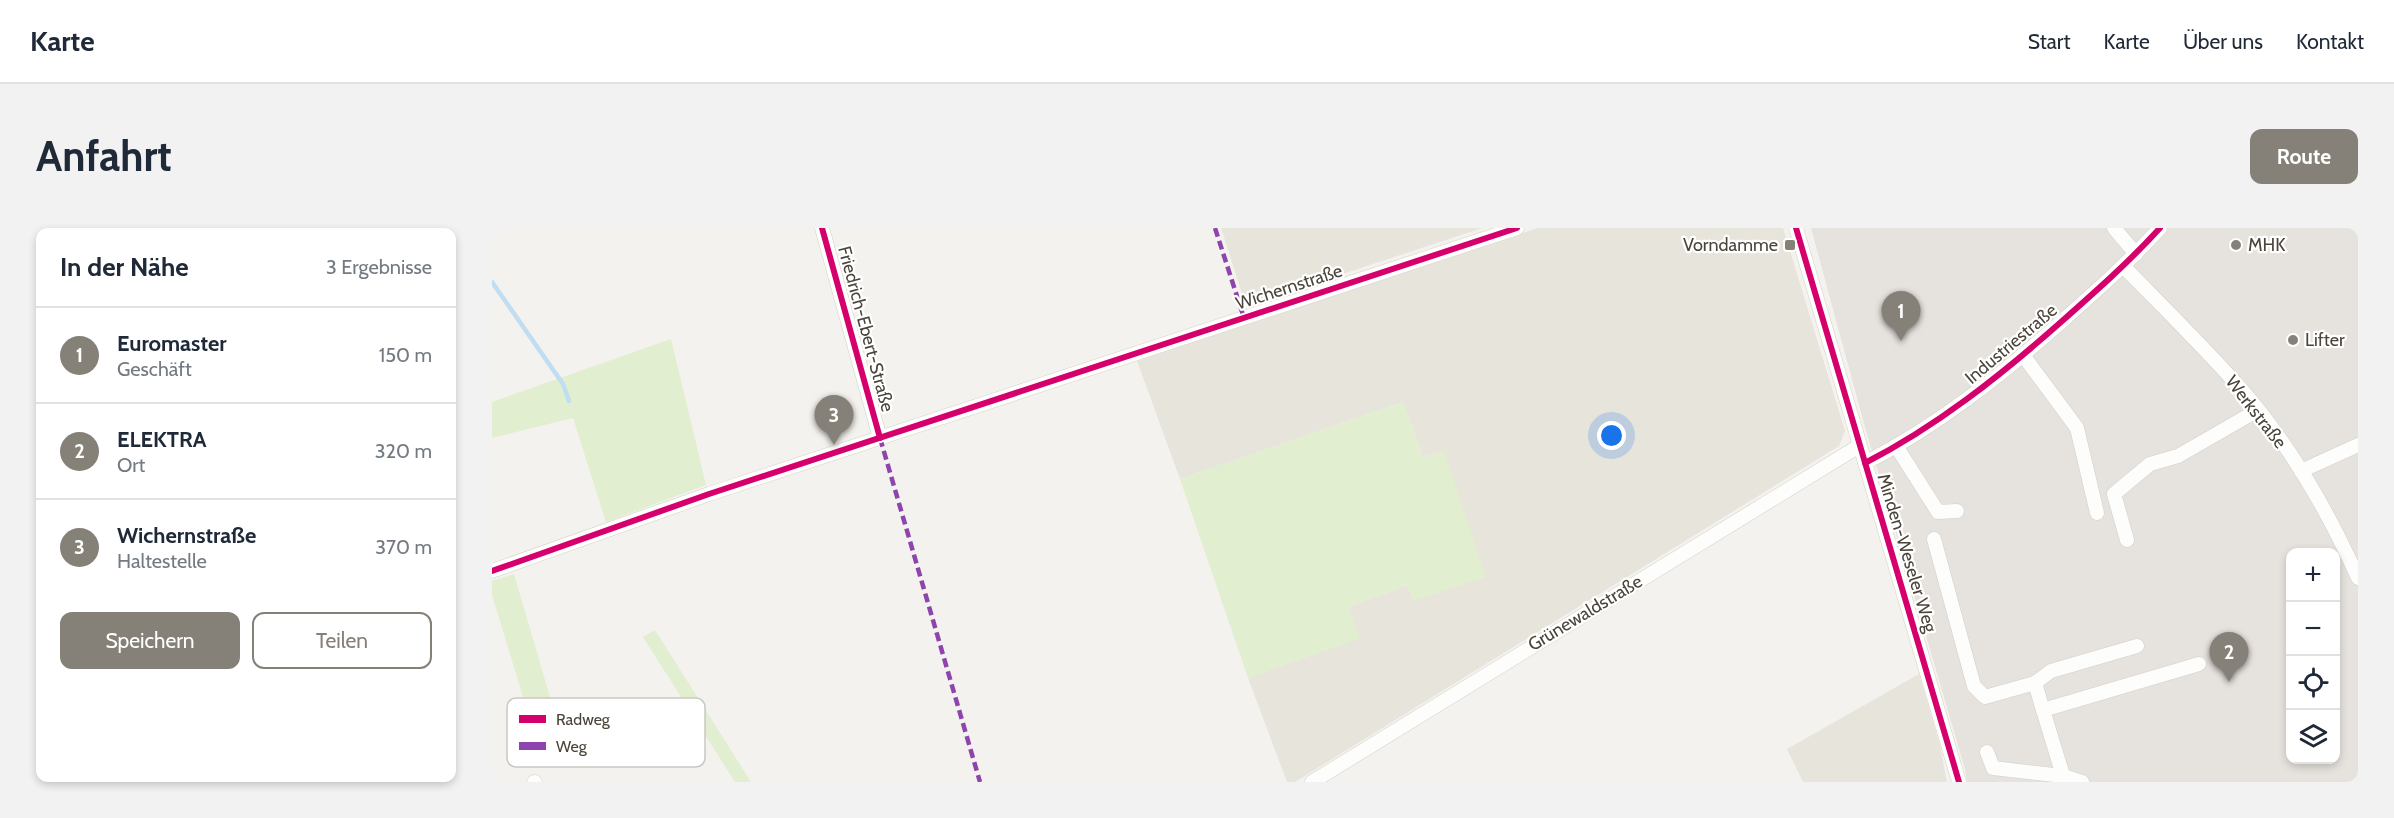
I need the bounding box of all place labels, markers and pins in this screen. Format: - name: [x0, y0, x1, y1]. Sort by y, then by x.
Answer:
- place label: Vorndamme: [1683, 234, 1778, 256]
- place label: MHK: [2248, 234, 2286, 256]
- marker: Vorndamme: [1783, 238, 1797, 252]
- marker: MHK: [2229, 238, 2243, 252]
- pin: 1: [1882, 291, 1920, 341]
- place label: Lifter: [2305, 329, 2345, 351]
- marker: Lifter: [2286, 333, 2300, 347]
- pin: 3: [814, 396, 854, 445]
- pin: 2: [2210, 632, 2248, 682]

